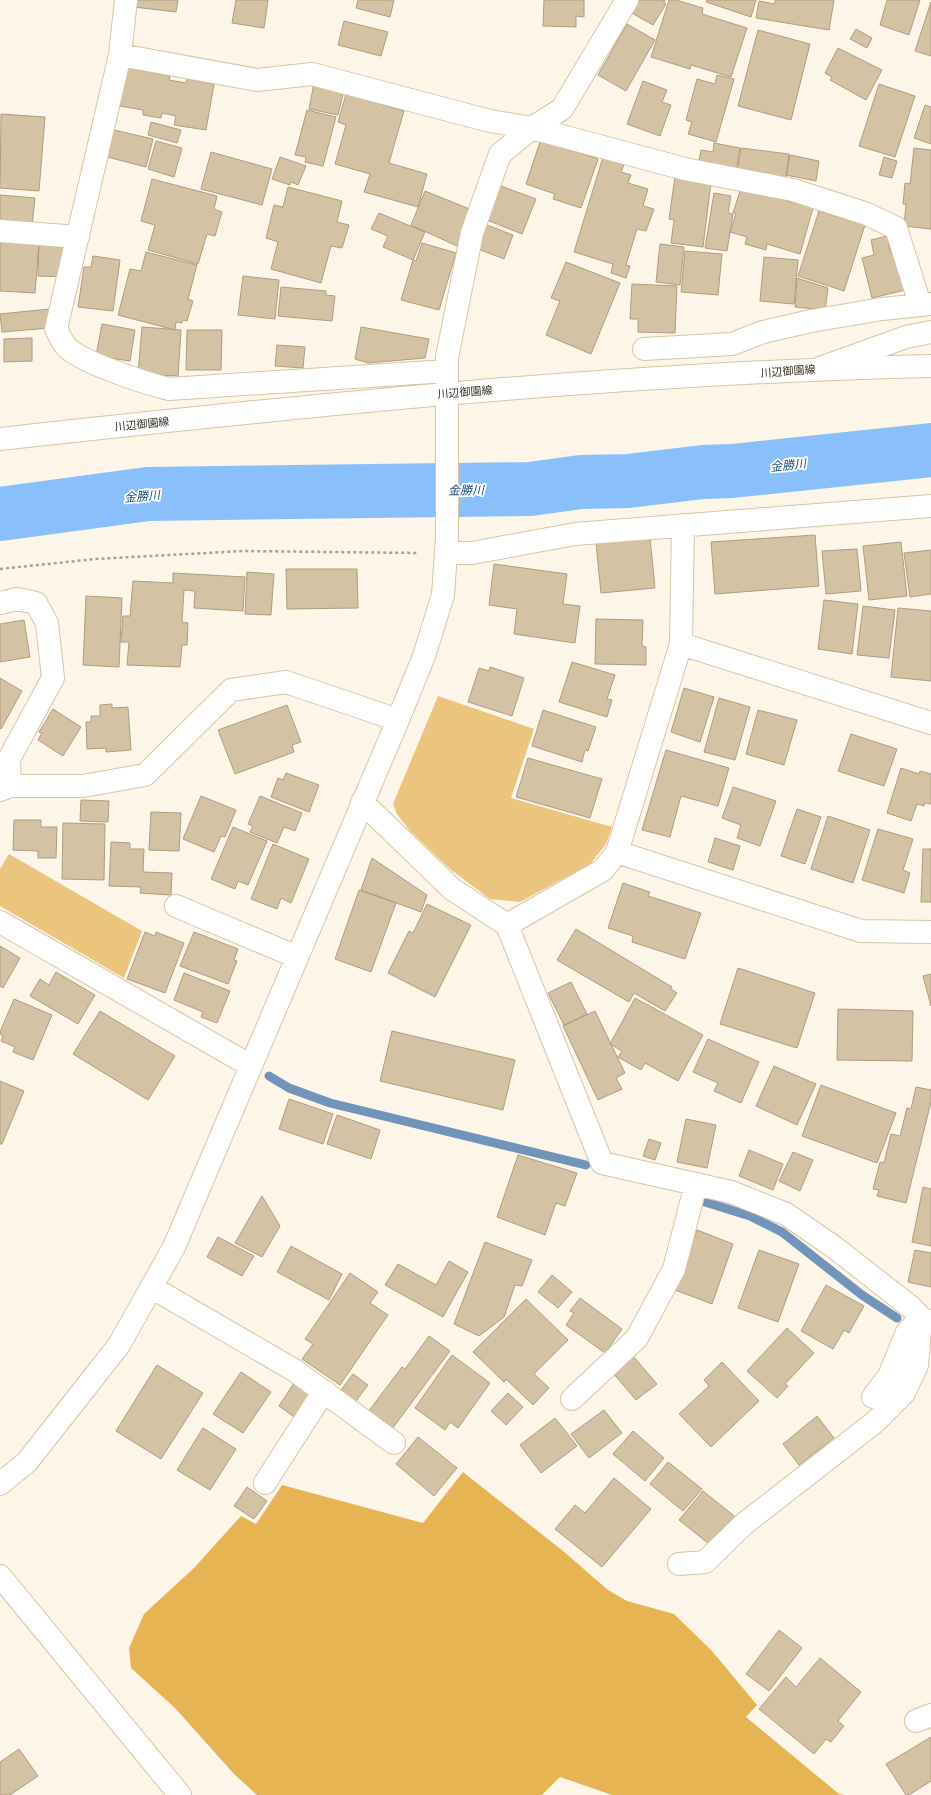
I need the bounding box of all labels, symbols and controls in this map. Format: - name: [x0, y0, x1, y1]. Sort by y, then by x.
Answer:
- street label: 川辺御園線: [760, 362, 816, 380]
- street label: 川辺御園線: [437, 383, 493, 401]
- street label: 川辺御園線: [114, 414, 170, 434]
- water label: 金勝川: [769, 455, 809, 474]
- water label: 金勝川: [448, 482, 486, 498]
- water label: 金勝川: [123, 487, 163, 505]

